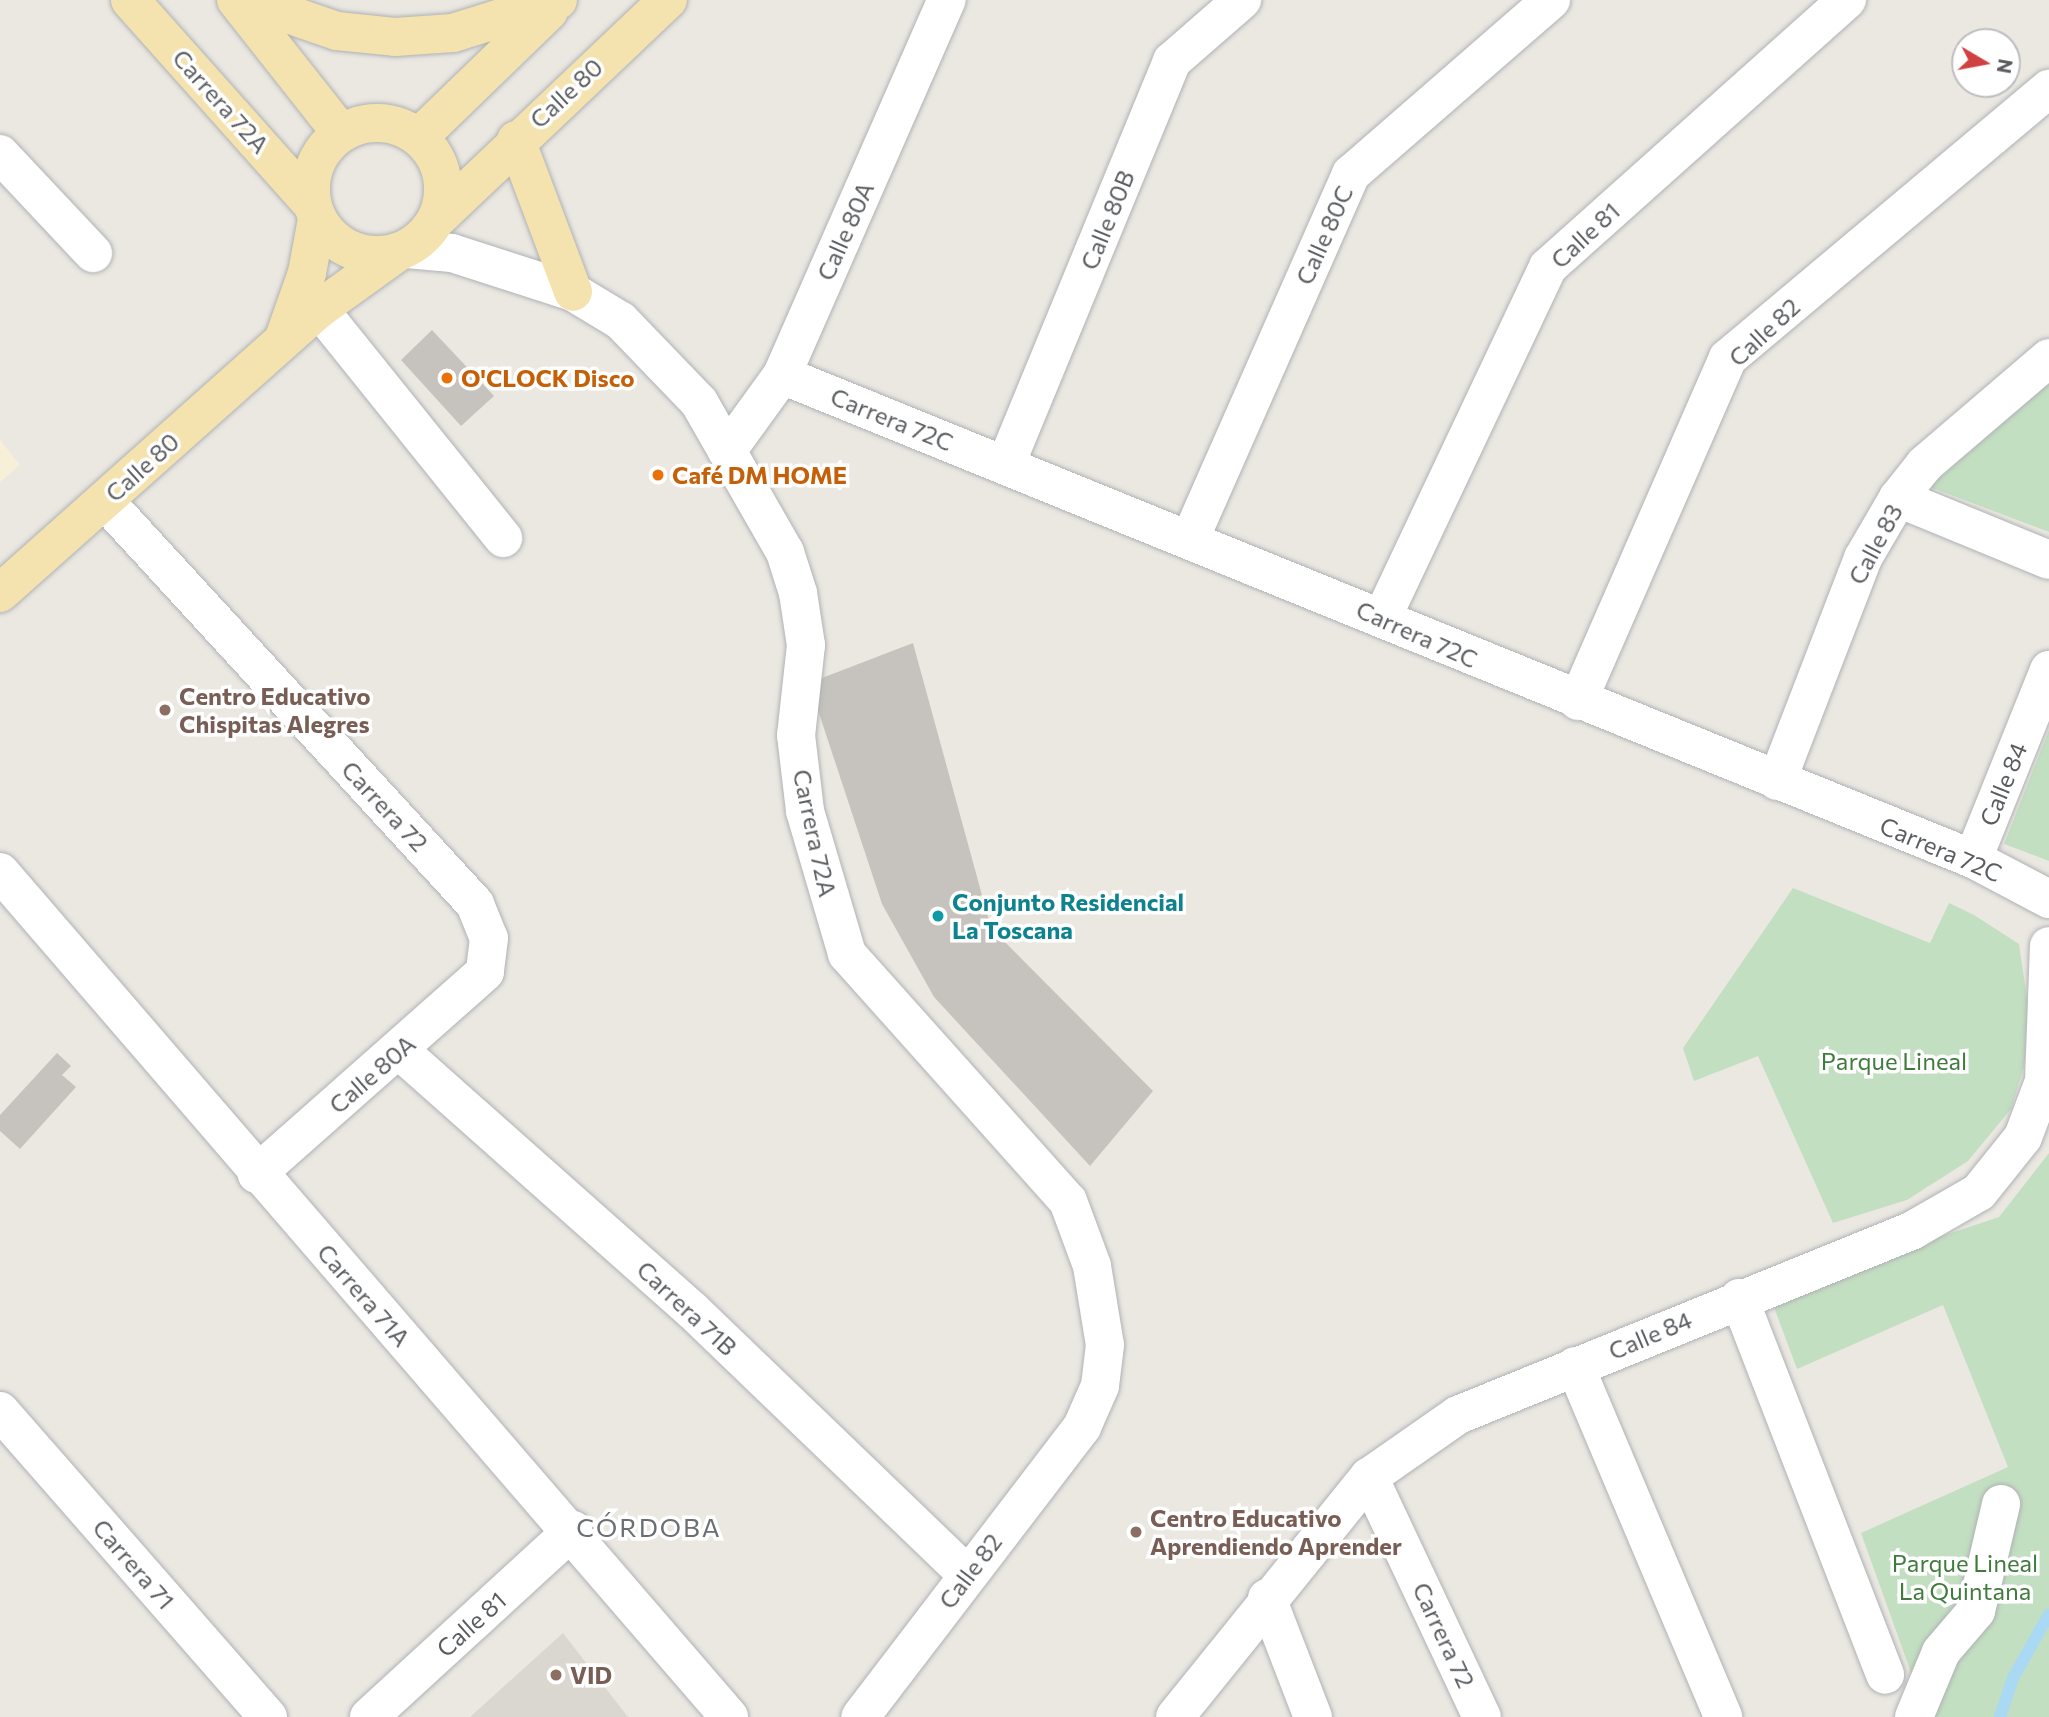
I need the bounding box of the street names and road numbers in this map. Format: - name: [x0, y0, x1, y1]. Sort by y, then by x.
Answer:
- street label: Carrera 72A: [167, 43, 275, 159]
- street label: Calle 80: [524, 52, 608, 134]
- street label: Calle 80B: [1074, 166, 1140, 274]
- street label: Calle 80A: [811, 177, 879, 285]
- street label: Calle 80C: [1289, 181, 1359, 289]
- street label: Calle 81: [1545, 196, 1625, 274]
- street label: Calle 82: [1723, 292, 1805, 372]
- street label: Carrera 72C: [827, 381, 957, 457]
- street label: Calle 80: [99, 427, 185, 507]
- street label: Calle 83: [1842, 499, 1908, 589]
- street label: Carrera 72C: [1352, 595, 1482, 673]
- street label: Calle 84: [1973, 738, 2033, 830]
- street label: Carrera 72: [336, 755, 434, 857]
- street label: Carrera 72A: [787, 767, 843, 899]
- street label: Carrera 72C: [1876, 810, 2006, 888]
- street label: Calle 80A: [323, 1029, 421, 1119]
- street label: Carrera 71A: [312, 1238, 416, 1352]
- street label: Carrera 71B: [631, 1255, 743, 1361]
- street label: Calle 84: [1604, 1305, 1696, 1365]
- street label: Carrera 71: [87, 1513, 181, 1615]
- street label: Calle 82: [933, 1528, 1007, 1614]
- street label: Carrera 72: [1407, 1578, 1481, 1692]
- street label: Calle 81: [430, 1585, 512, 1663]

